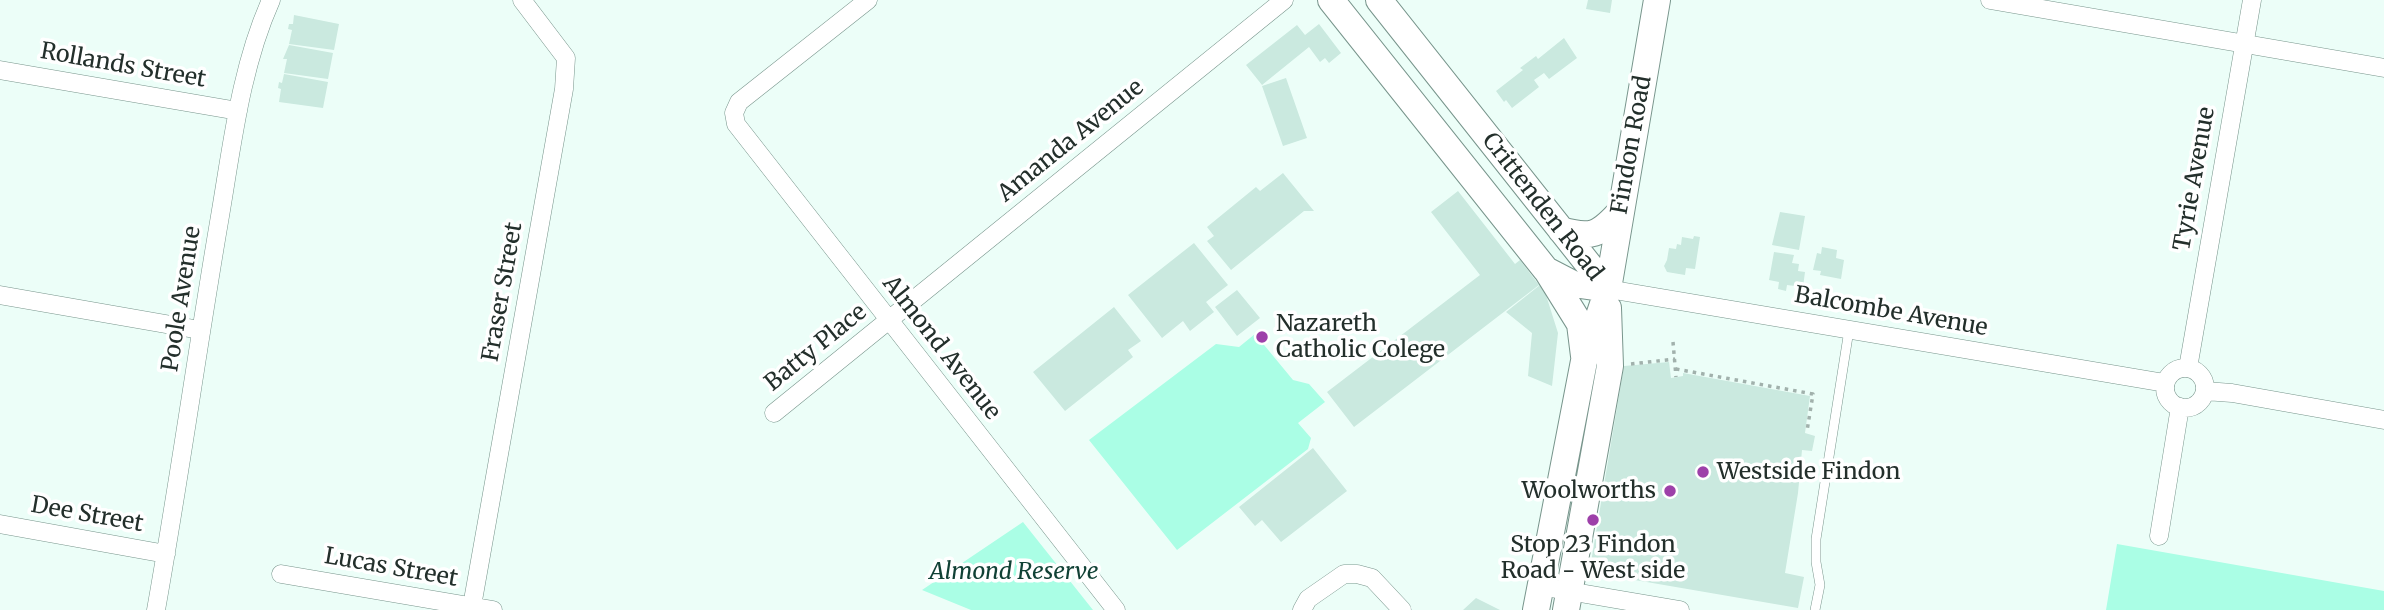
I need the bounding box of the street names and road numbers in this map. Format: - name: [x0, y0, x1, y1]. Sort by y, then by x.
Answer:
- street label: Rollands Street: [38, 38, 208, 94]
- street label: Findon Road: [1606, 73, 1658, 217]
- street label: Amanda Avenue: [993, 74, 1149, 208]
- street label: Tyrie Avenue: [2169, 105, 2221, 253]
- street label: Crittenden Road: [1476, 128, 1608, 286]
- street label: Fraser Street: [477, 220, 529, 364]
- street label: Poole Avenue: [157, 224, 207, 374]
- street label: Almond Avenue: [876, 270, 1006, 426]
- street label: Balcombe Avenue: [1792, 281, 1990, 343]
- street label: Batty Place: [760, 299, 872, 397]
- street label: Dee Street: [29, 492, 145, 538]
- street label: Lucas Street: [322, 543, 460, 593]

